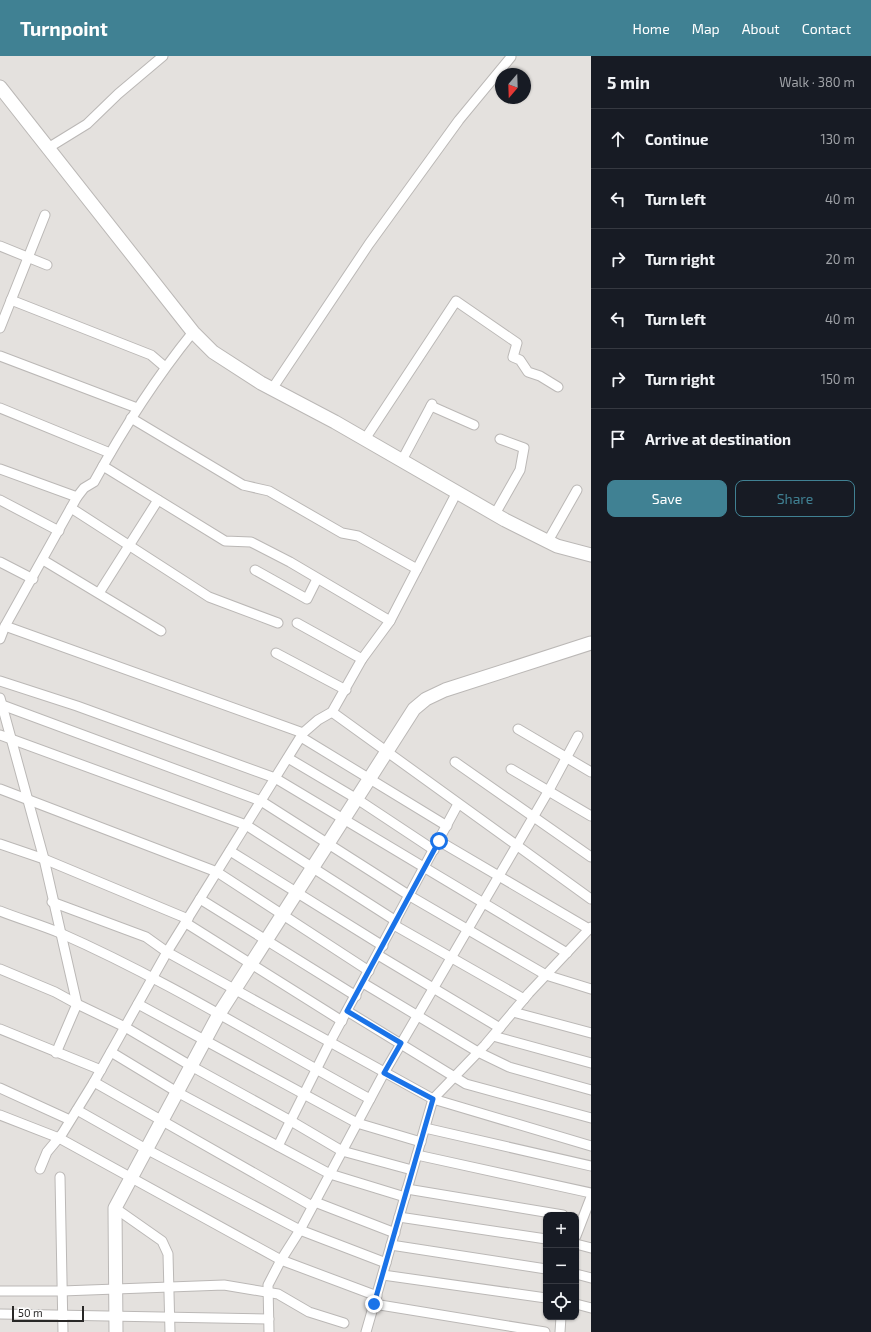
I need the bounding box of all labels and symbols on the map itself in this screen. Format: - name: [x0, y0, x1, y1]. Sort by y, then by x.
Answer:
- north arrow: [495, 68, 531, 104]
- route start: [430, 832, 448, 850]
- route end: [365, 1295, 383, 1313]
- scale bar: [12, 1304, 84, 1323]

